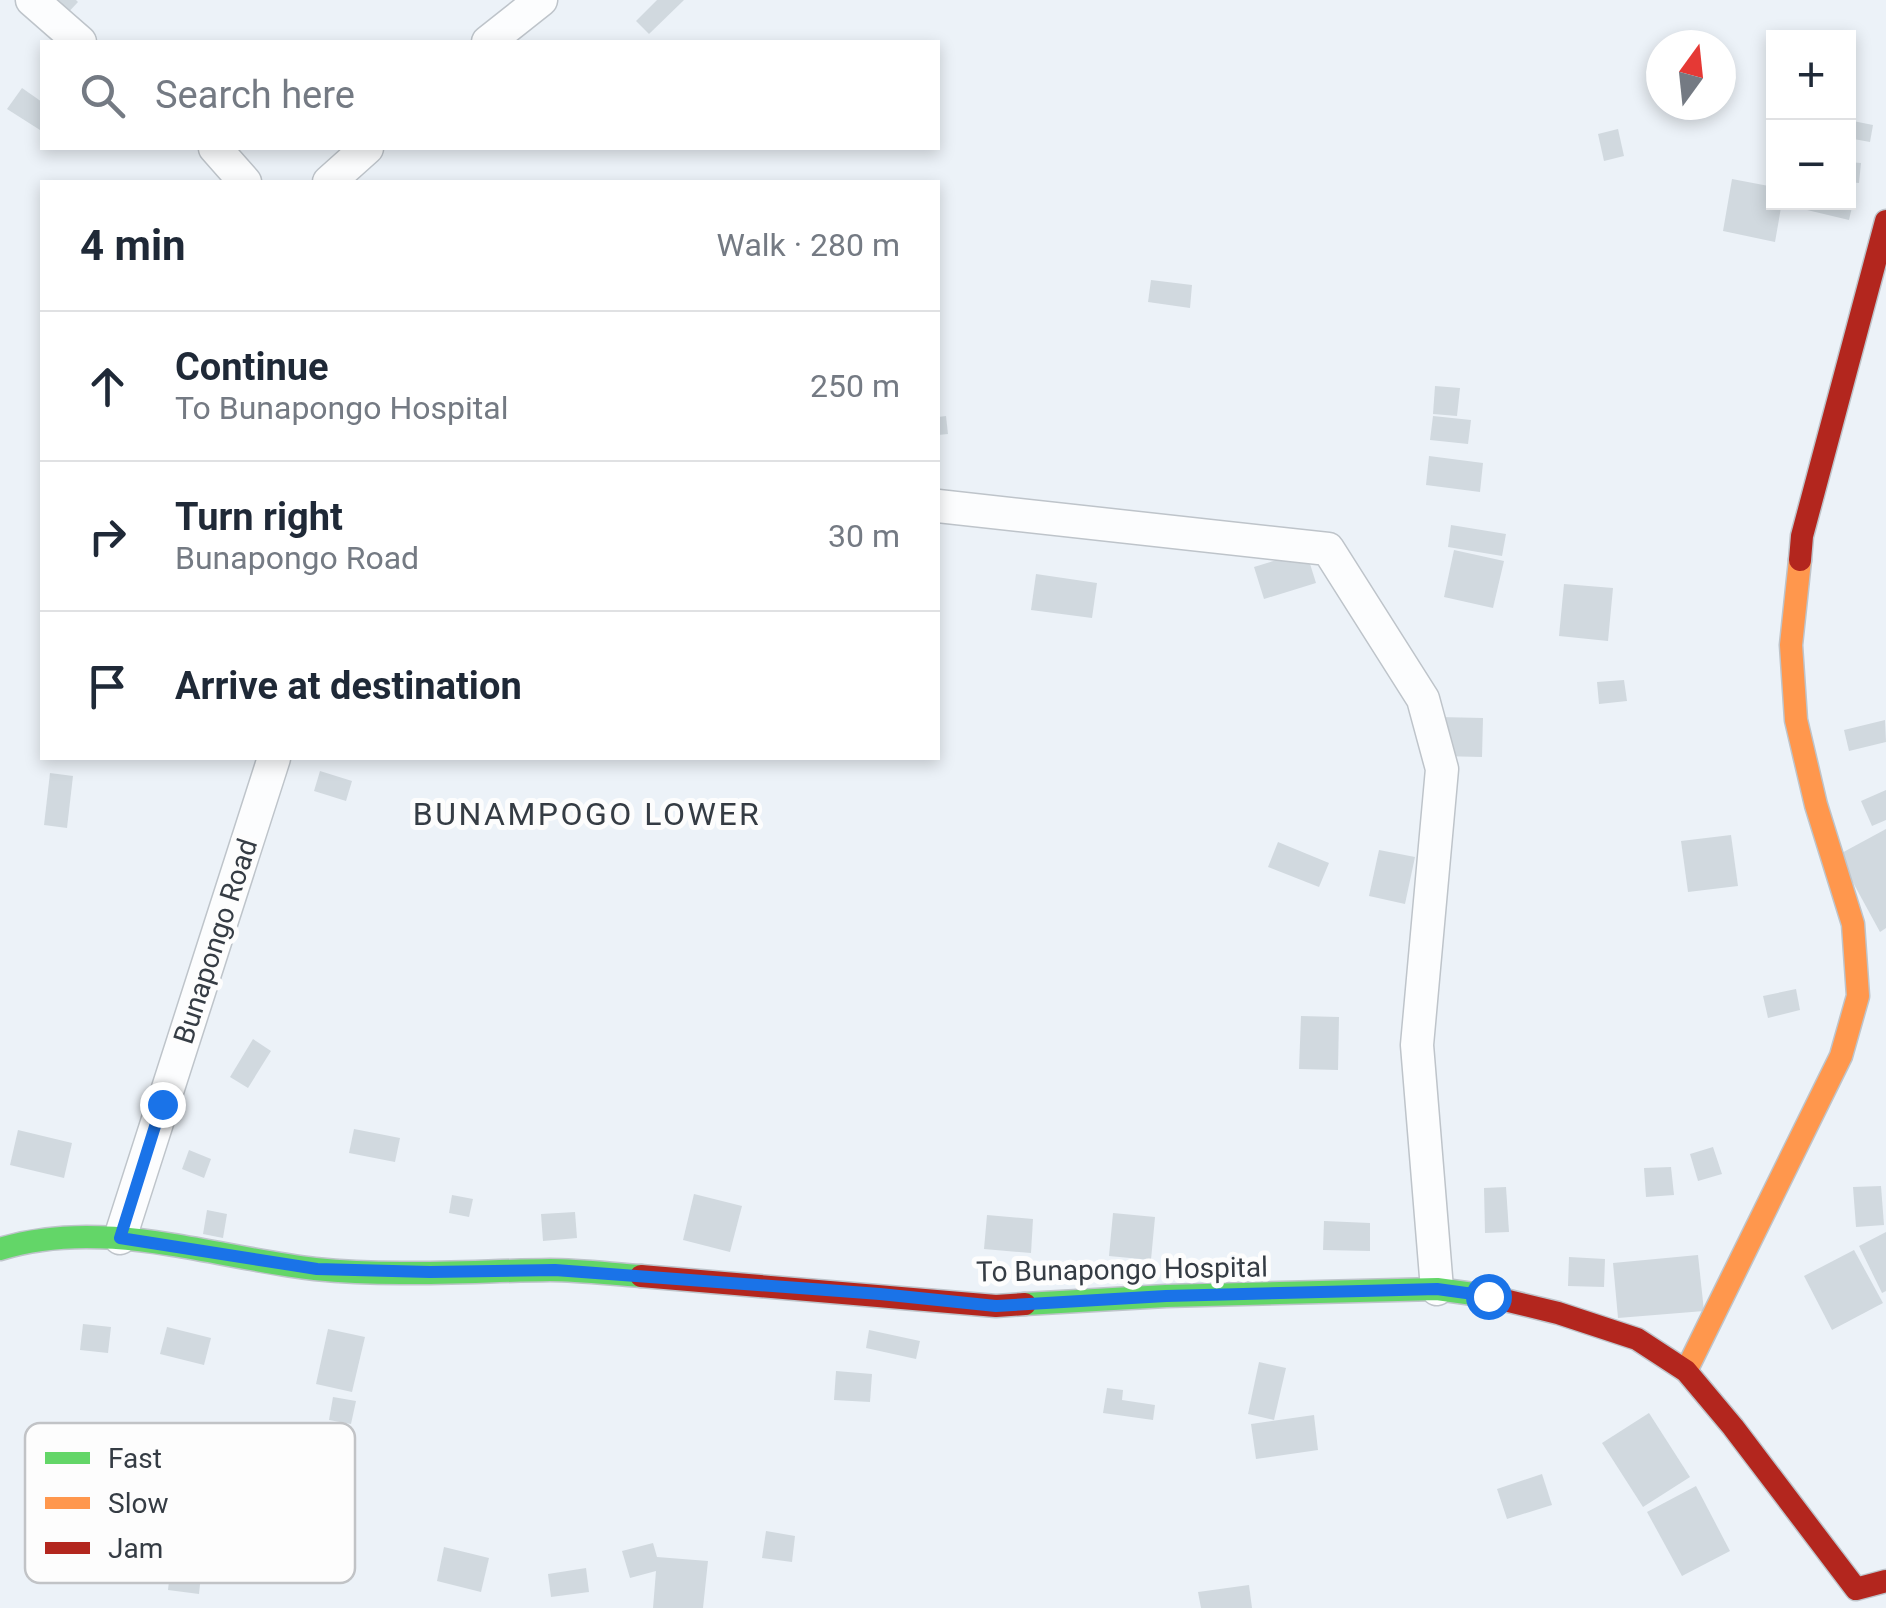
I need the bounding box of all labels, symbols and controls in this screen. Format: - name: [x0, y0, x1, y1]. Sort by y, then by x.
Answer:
- north arrow: [1646, 30, 1736, 120]
- map controls: [1766, 30, 1856, 210]
- button: +: [1766, 30, 1856, 120]
- search box: [40, 40, 940, 150]
- icon: search: [75, 68, 130, 123]
- text: Search here: [155, 73, 355, 117]
- button: −: [1766, 120, 1856, 210]
- text: 4 min: [80, 221, 186, 270]
- text: Walk · 280 m: [717, 226, 900, 264]
- text: Continue: [175, 345, 329, 389]
- icon: ahead: [80, 359, 135, 414]
- text: 250 m: [810, 367, 900, 405]
- text: To Bunapongo Hospital: [175, 389, 508, 427]
- text: Turn right: [175, 495, 343, 539]
- icon: right: [80, 509, 135, 564]
- text: 30 m: [828, 517, 900, 555]
- text: Bunapongo Road: [175, 539, 419, 577]
- icon: arrive: [80, 659, 135, 714]
- text: Arrive at destination: [175, 664, 522, 708]
- district label: BUNAMPOGO LOWER: [413, 795, 761, 833]
- street label: Bunapongo Road: [167, 834, 264, 1048]
- route end: [140, 1082, 186, 1128]
- street label: To Bunapongo Hospital: [976, 1250, 1268, 1289]
- route start: [1466, 1274, 1512, 1320]
- legend: [25, 1423, 355, 1583]
- text: Fast: [108, 1442, 162, 1475]
- text: Slow: [108, 1487, 168, 1520]
- text: Jam: [108, 1532, 163, 1565]

